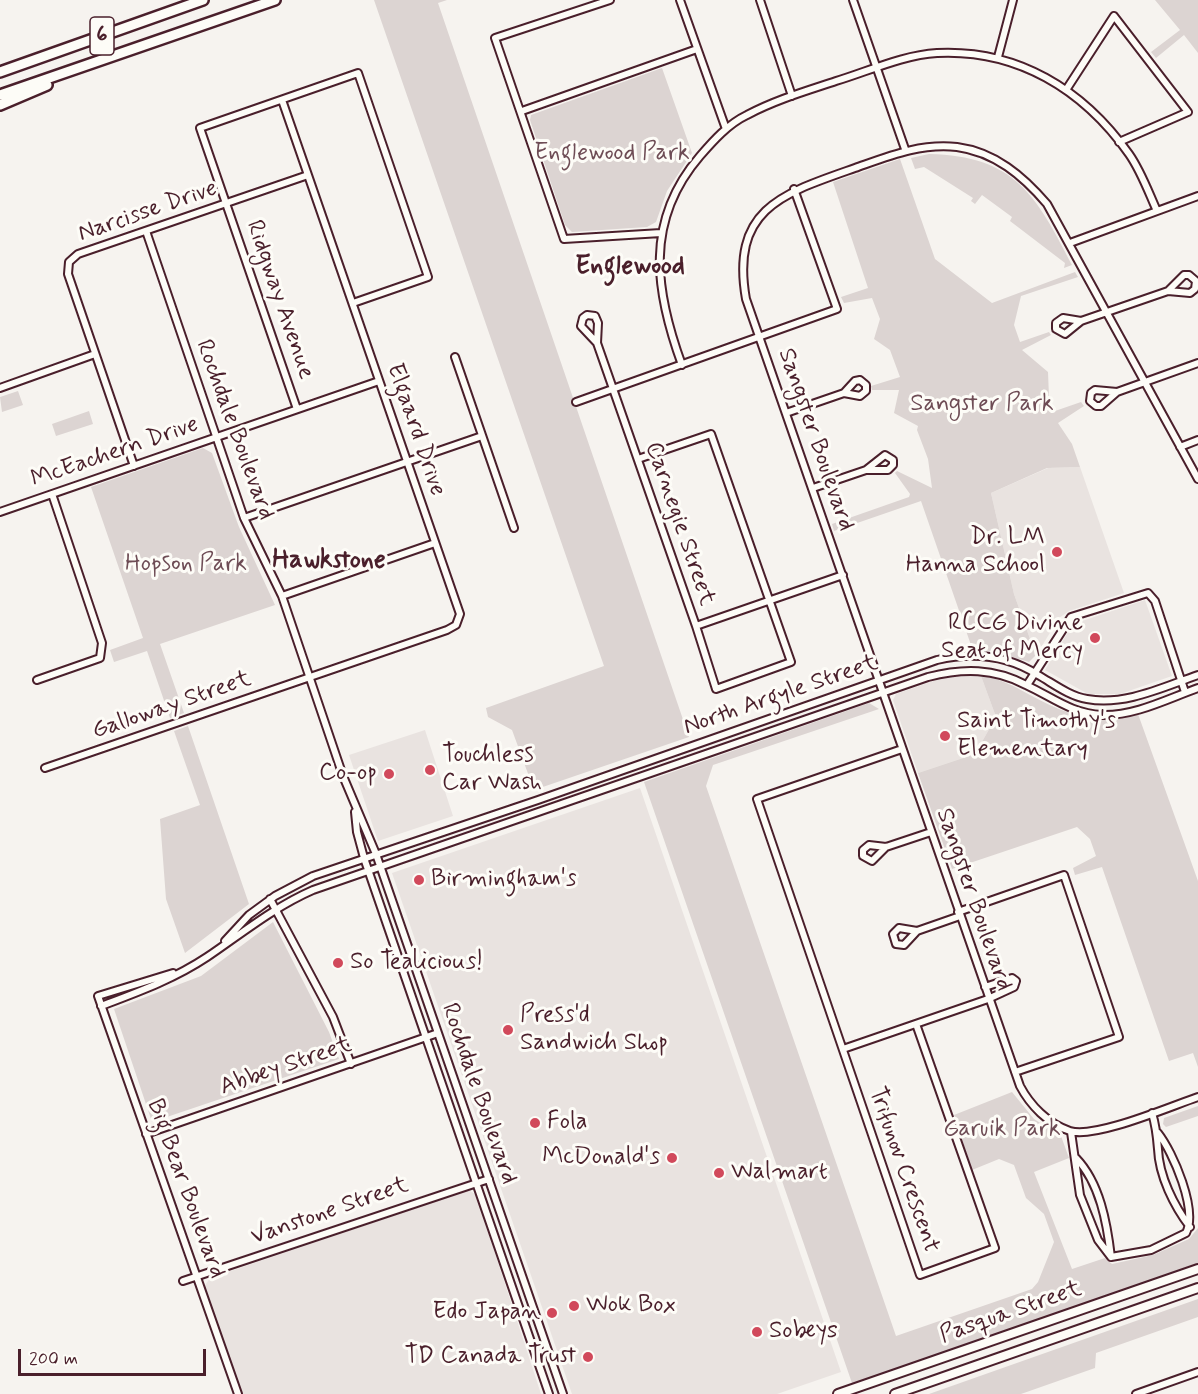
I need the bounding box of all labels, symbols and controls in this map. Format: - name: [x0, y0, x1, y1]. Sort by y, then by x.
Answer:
- road number: 6: [90, 17, 114, 55]
- park label: Englewood Park: [534, 140, 690, 168]
- street label: Narcisse Drive: [75, 175, 221, 249]
- street label: Ridgway Avenue: [238, 217, 320, 383]
- district label: Englewood: [575, 252, 685, 284]
- street label: Rochdale Boulevard: [188, 336, 280, 524]
- street label: Sangster Boulevard: [770, 345, 860, 535]
- street label: Elgaard Drive: [379, 360, 451, 500]
- park label: Sangster Park: [910, 391, 1054, 419]
- street label: McEachern Drive: [27, 411, 203, 495]
- street label: Carnegie Street: [638, 438, 720, 610]
- place label: Dr. LM Hanna School: [906, 524, 1045, 580]
- marker: Dr. LM Hanna School: [1050, 545, 1064, 559]
- district label: Hawkstone: [272, 546, 386, 578]
- park label: Hopson Park: [125, 551, 247, 579]
- place label: RCCG Divine Seat of Mercy: [941, 610, 1083, 666]
- marker: RCCG Divine Seat of Mercy: [1088, 631, 1102, 645]
- street label: North Argyle Street: [680, 649, 882, 743]
- street label: Galloway Street: [89, 665, 255, 747]
- place label: Saint Timothy's Elementary: [957, 708, 1116, 764]
- marker: Saint Timothy's Elementary: [938, 729, 952, 743]
- place label: Touchless Car Wash: [442, 742, 542, 798]
- place label: Co-op: [319, 760, 377, 788]
- marker: Touchless Car Wash: [423, 763, 437, 777]
- marker: Co-op: [382, 767, 396, 781]
- street label: Sangster Boulevard: [928, 805, 1018, 995]
- place label: Birmingham's: [431, 866, 577, 894]
- marker: Birmingham's: [412, 873, 426, 887]
- place label: So Tealicious!: [350, 949, 483, 977]
- marker: So Tealicious!: [331, 956, 345, 970]
- street label: Rochdale Boulevard: [434, 1000, 522, 1188]
- place label: Press'd Sandwich Shop: [520, 1002, 668, 1058]
- marker: Press'd Sandwich Shop: [501, 1023, 515, 1037]
- street label: Abbey Street: [216, 1031, 356, 1103]
- street label: Trifunov Crescent: [861, 1083, 945, 1257]
- street label: Big Bear Boulevard: [139, 1095, 231, 1283]
- place label: Fola: [547, 1109, 588, 1137]
- marker: Fola: [528, 1116, 542, 1130]
- park label: Garuik Park: [943, 1116, 1061, 1144]
- place label: McDonald's: [542, 1144, 660, 1172]
- marker: McDonald's: [665, 1151, 679, 1165]
- place label: Walmart: [731, 1159, 828, 1187]
- marker: Walmart: [712, 1166, 726, 1180]
- street label: Vanstone Street: [248, 1172, 412, 1252]
- street label: Pasqua Street: [936, 1275, 1086, 1351]
- place label: Wok Box: [586, 1292, 676, 1320]
- place label: Edo Japan: [433, 1299, 540, 1327]
- marker: Wok Box: [567, 1299, 581, 1313]
- marker: Edo Japan: [545, 1306, 559, 1320]
- place label: Sobeys: [769, 1318, 838, 1346]
- marker: Sobeys: [750, 1325, 764, 1339]
- scale bar: [21, 1337, 208, 1375]
- place label: TD Canada Trust: [405, 1343, 576, 1371]
- text: 200 m: [29, 1347, 78, 1371]
- marker: TD Canada Trust: [581, 1350, 595, 1364]

